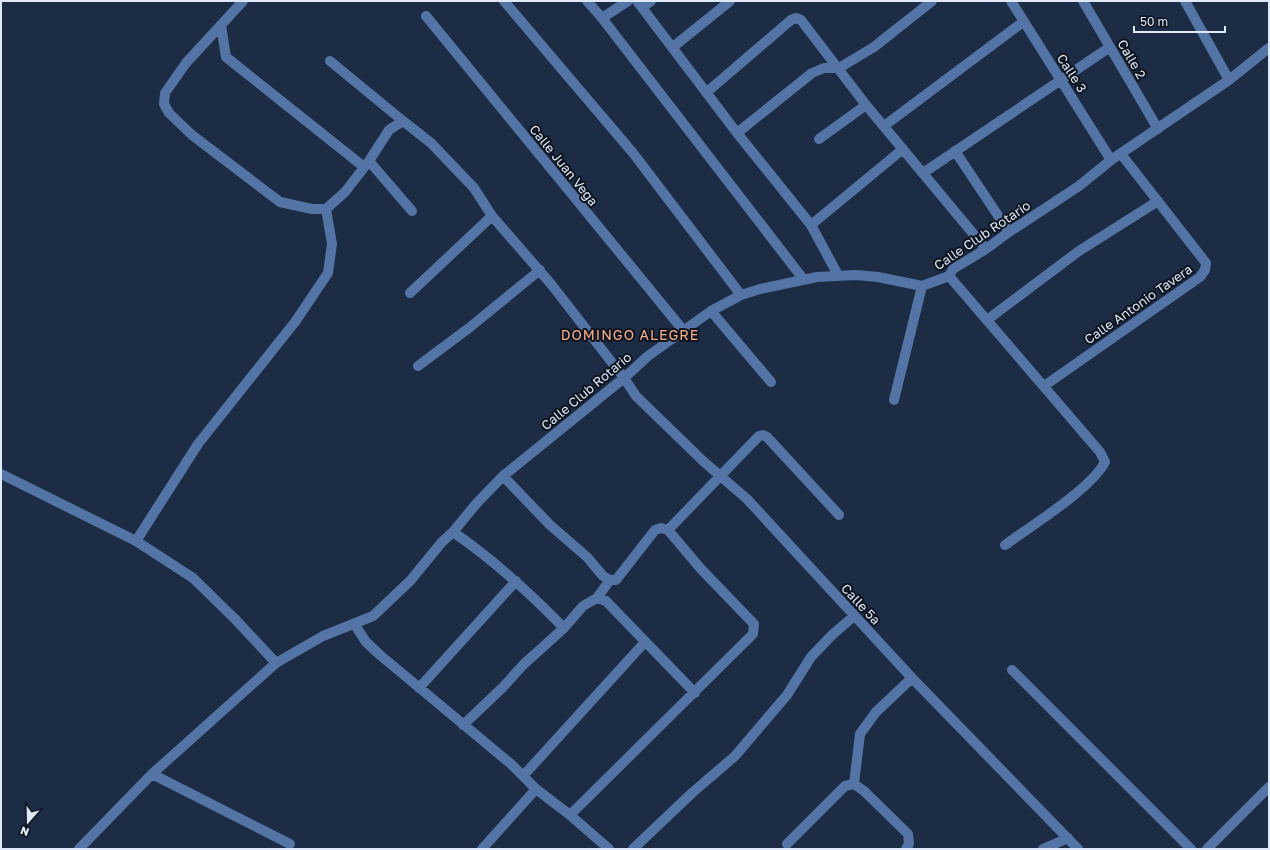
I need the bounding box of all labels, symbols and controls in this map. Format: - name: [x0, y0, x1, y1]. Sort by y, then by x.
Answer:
- scale bar: [1134, 8, 1225, 34]
- text: 50 m: [1140, 14, 1168, 29]
- street label: Calle 2: [1114, 37, 1150, 81]
- street label: Calle 3: [1054, 51, 1090, 95]
- street label: Calle Juan Vega: [526, 121, 602, 209]
- street label: Calle Club Rotario: [931, 197, 1033, 273]
- street label: Calle Antonio Tavera: [1081, 261, 1195, 347]
- district label: DOMINGO ALEGRE: [561, 326, 699, 343]
- street label: Calle Club Rotario: [538, 349, 634, 433]
- street label: Calle 5ª: [838, 580, 884, 628]
- north arrow: [8, 802, 48, 842]
- text: N: [18, 824, 31, 839]

